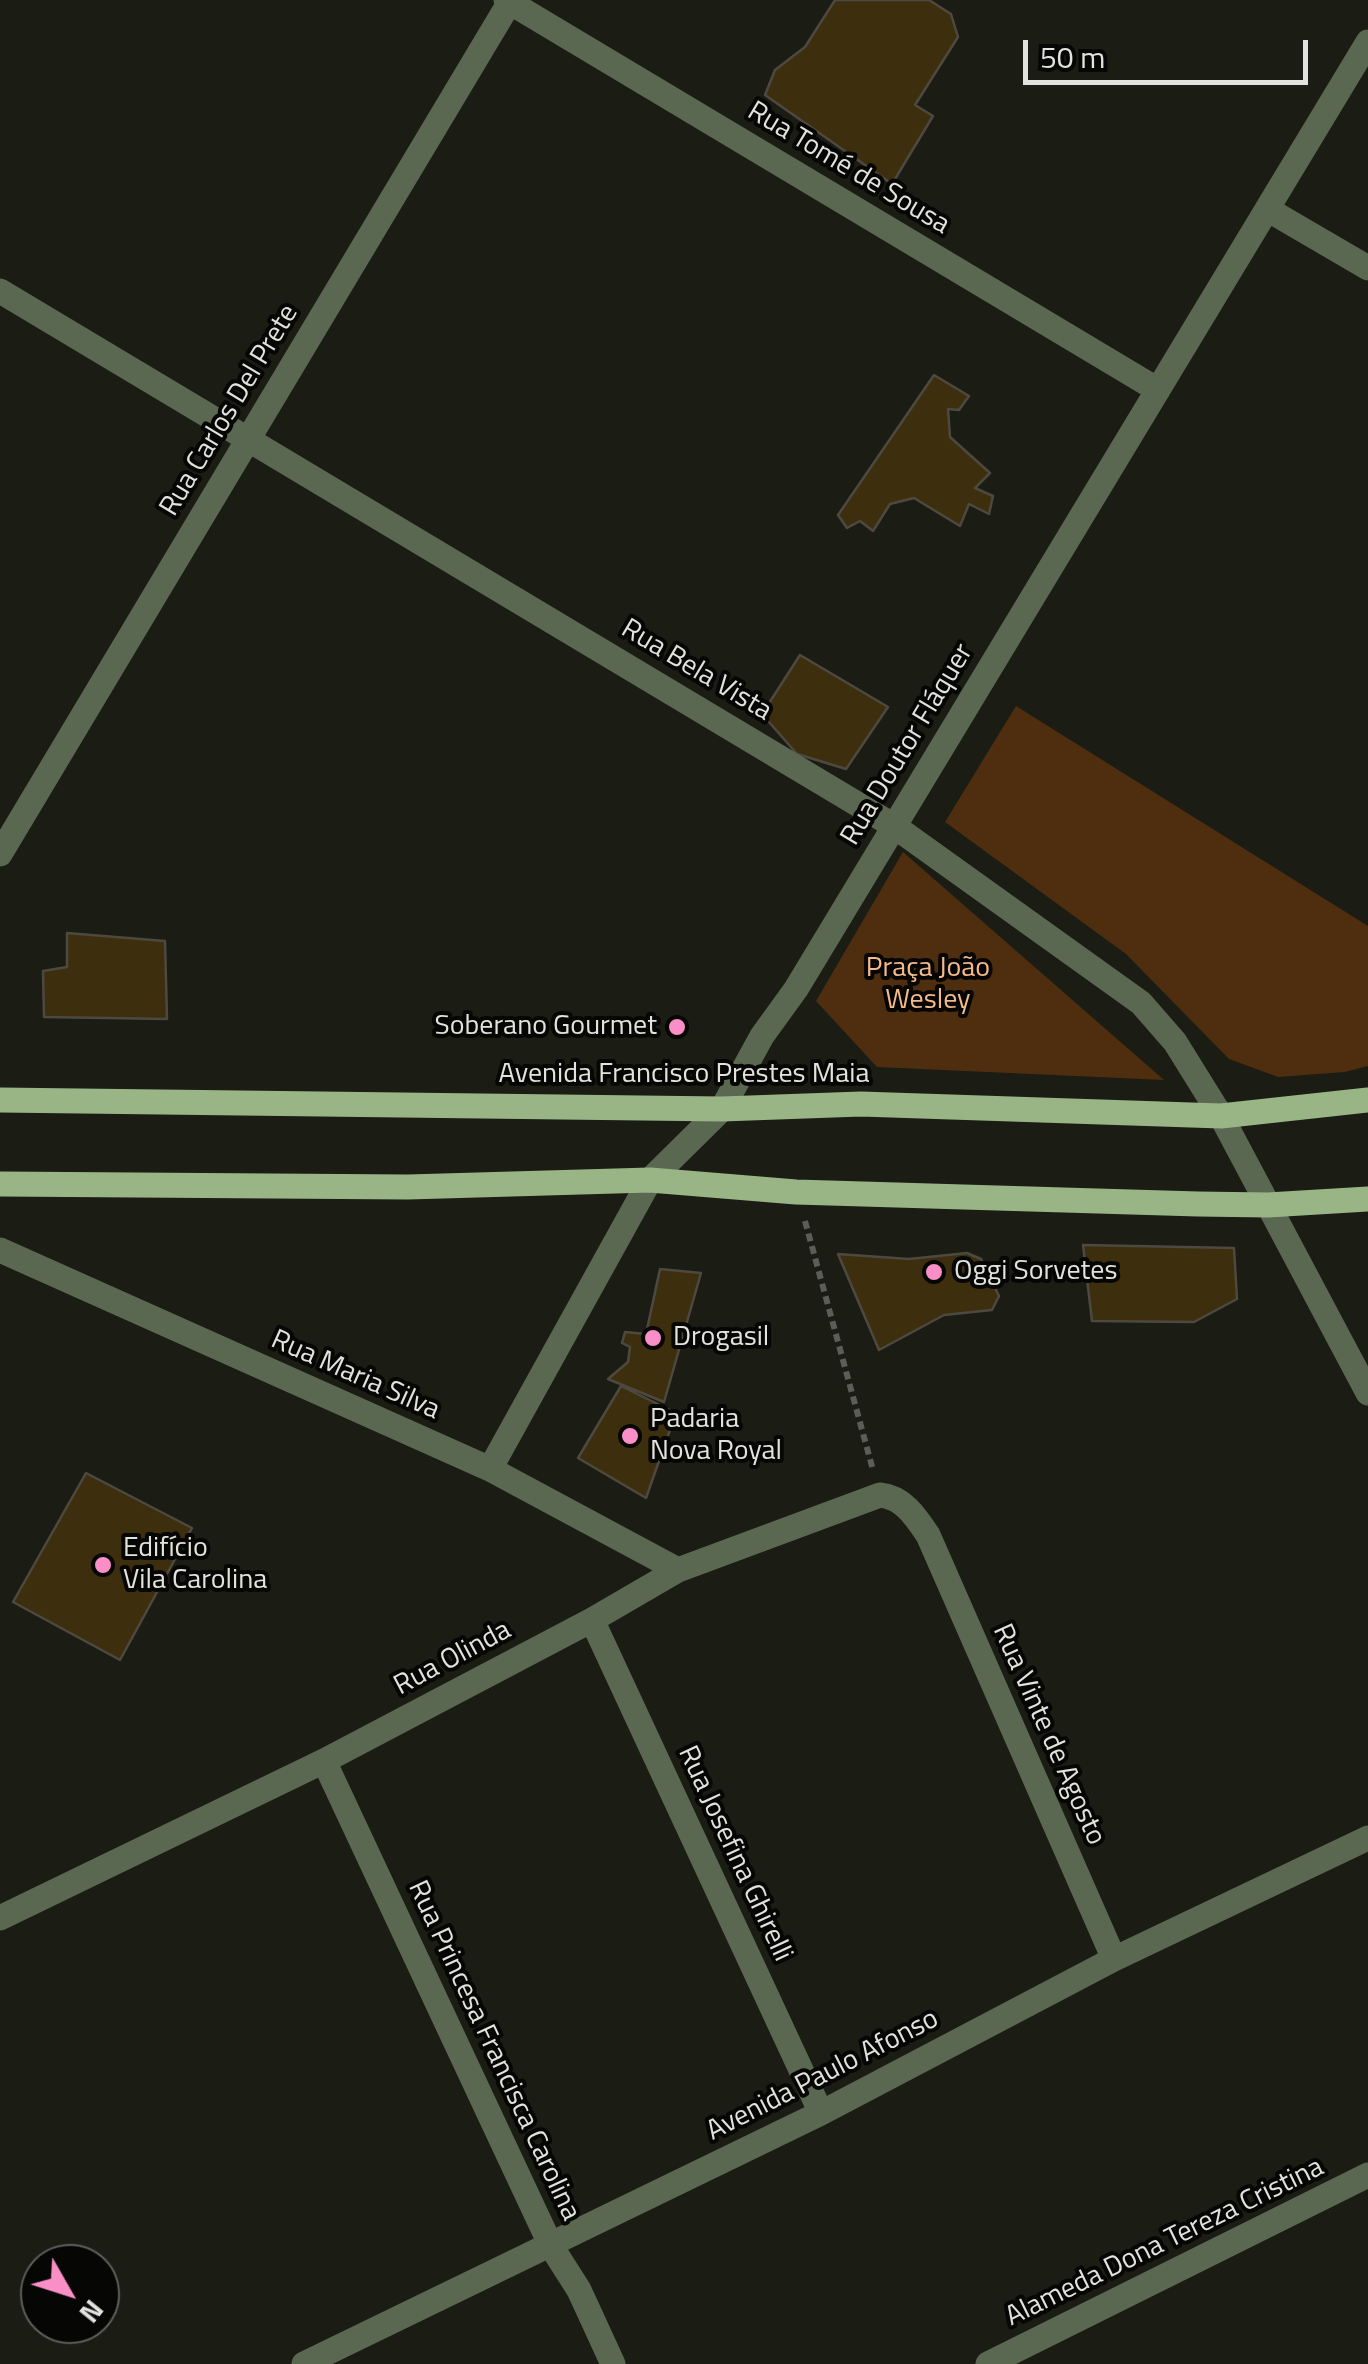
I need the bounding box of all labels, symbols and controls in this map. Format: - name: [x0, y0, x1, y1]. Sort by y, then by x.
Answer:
- scale bar: [1028, 20, 1313, 82]
- text: 50 m: [1040, 34, 1105, 80]
- street label: Rua Tomé de Sousa: [741, 95, 955, 243]
- street label: Rua Carlos Del Prete: [154, 299, 306, 523]
- street label: Rua Bela Vista: [615, 613, 777, 729]
- street label: Rua Doutor Fláquer: [835, 638, 981, 852]
- park label: Praça João Wesley: [866, 952, 990, 1018]
- place label: Soberano Gourmet: [435, 1010, 657, 1044]
- marker: Soberano Gourmet: [666, 1016, 688, 1038]
- street label: Avenida Francisco Prestes Maia: [499, 1058, 869, 1092]
- place label: Oggi Sorvetes: [954, 1255, 1117, 1289]
- marker: Oggi Sorvetes: [923, 1261, 945, 1283]
- place label: Drogasil: [673, 1321, 769, 1355]
- street label: Rua Maria Silva: [266, 1324, 444, 1428]
- marker: Drogasil: [642, 1327, 664, 1349]
- place label: Padaria Nova Royal: [650, 1403, 782, 1469]
- marker: Padaria Nova Royal: [619, 1425, 641, 1447]
- place label: Edifício Vila Carolina: [123, 1532, 267, 1598]
- marker: Edifício Vila Carolina: [92, 1554, 114, 1576]
- street label: Rua Olinda: [389, 1614, 517, 1704]
- street label: Rua Vinte de Agosto: [984, 1619, 1112, 1851]
- street label: Rua Josefina Ghirelli: [669, 1741, 799, 1967]
- street label: Rua Princesa Francisca Carolina: [399, 1876, 587, 2226]
- street label: Avenida Paulo Afonso: [701, 2003, 945, 2149]
- street label: Alameda Dona Tereza Cristina: [1001, 2151, 1329, 2335]
- north arrow: [20, 2244, 120, 2344]
- text: N: [69, 2291, 115, 2333]

